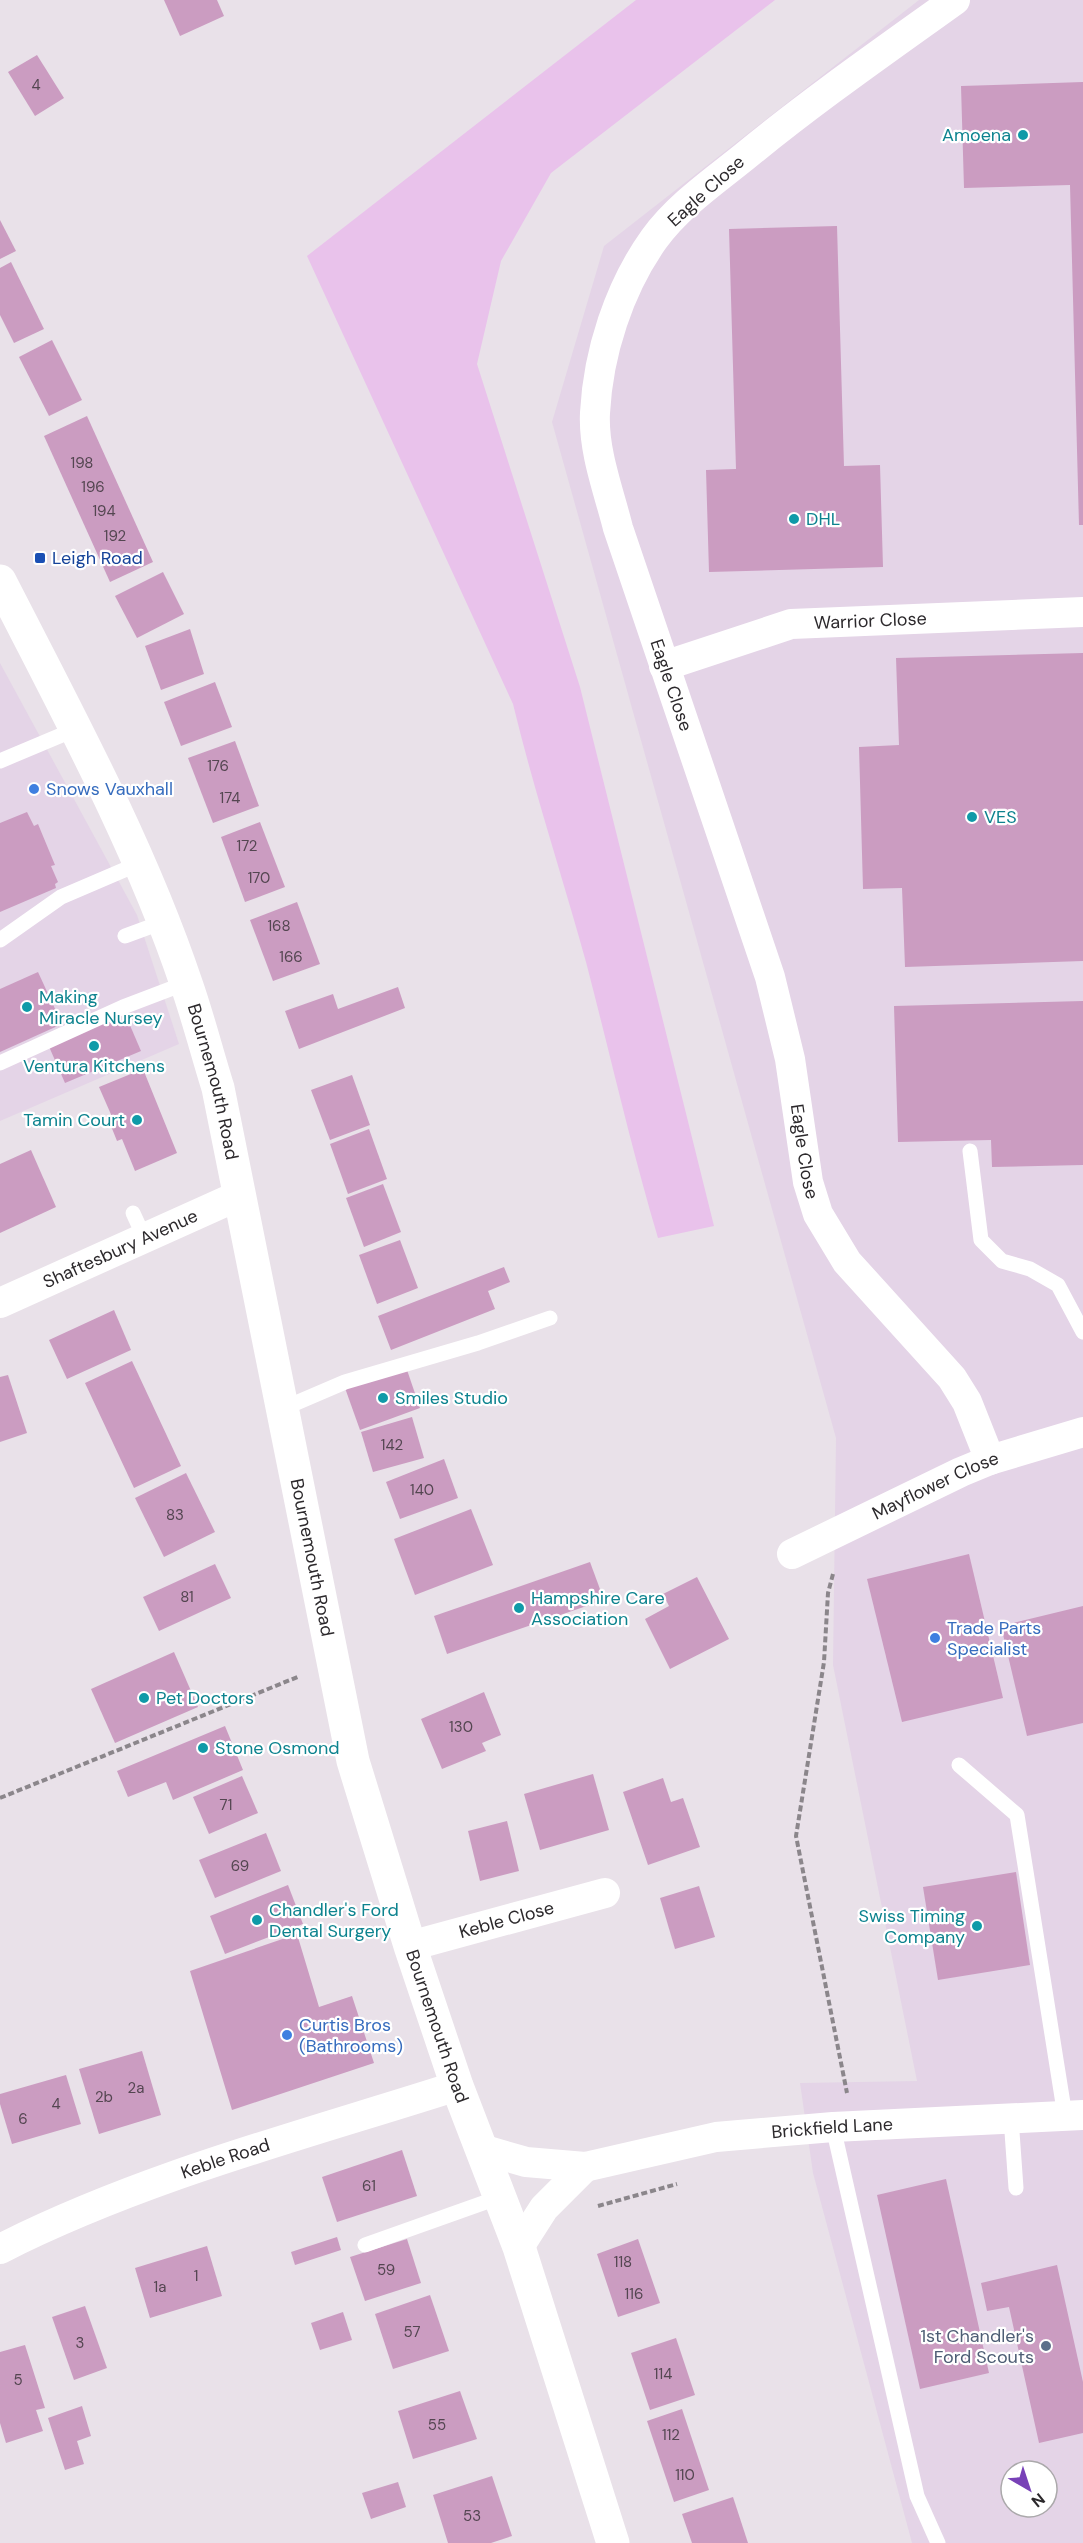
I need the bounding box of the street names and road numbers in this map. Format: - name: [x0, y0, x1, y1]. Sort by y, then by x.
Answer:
- street label: Eagle Close: [662, 150, 750, 232]
- street label: Warrior Close: [813, 606, 927, 635]
- street label: Eagle Close: [644, 636, 698, 734]
- street label: Bournemouth Road: [182, 1001, 244, 1162]
- street label: Eagle Close: [785, 1102, 825, 1202]
- street label: Shaftesbury Avenue: [39, 1204, 202, 1294]
- street label: Mayflower Close: [868, 1446, 1001, 1525]
- street label: Bournemouth Road: [285, 1477, 340, 1638]
- street label: Keble Close: [456, 1895, 557, 1944]
- street label: Bournemouth Road: [400, 1947, 474, 2107]
- street label: Brickfield Lane: [771, 2112, 893, 2144]
- street label: Keble Road: [178, 2133, 273, 2185]

